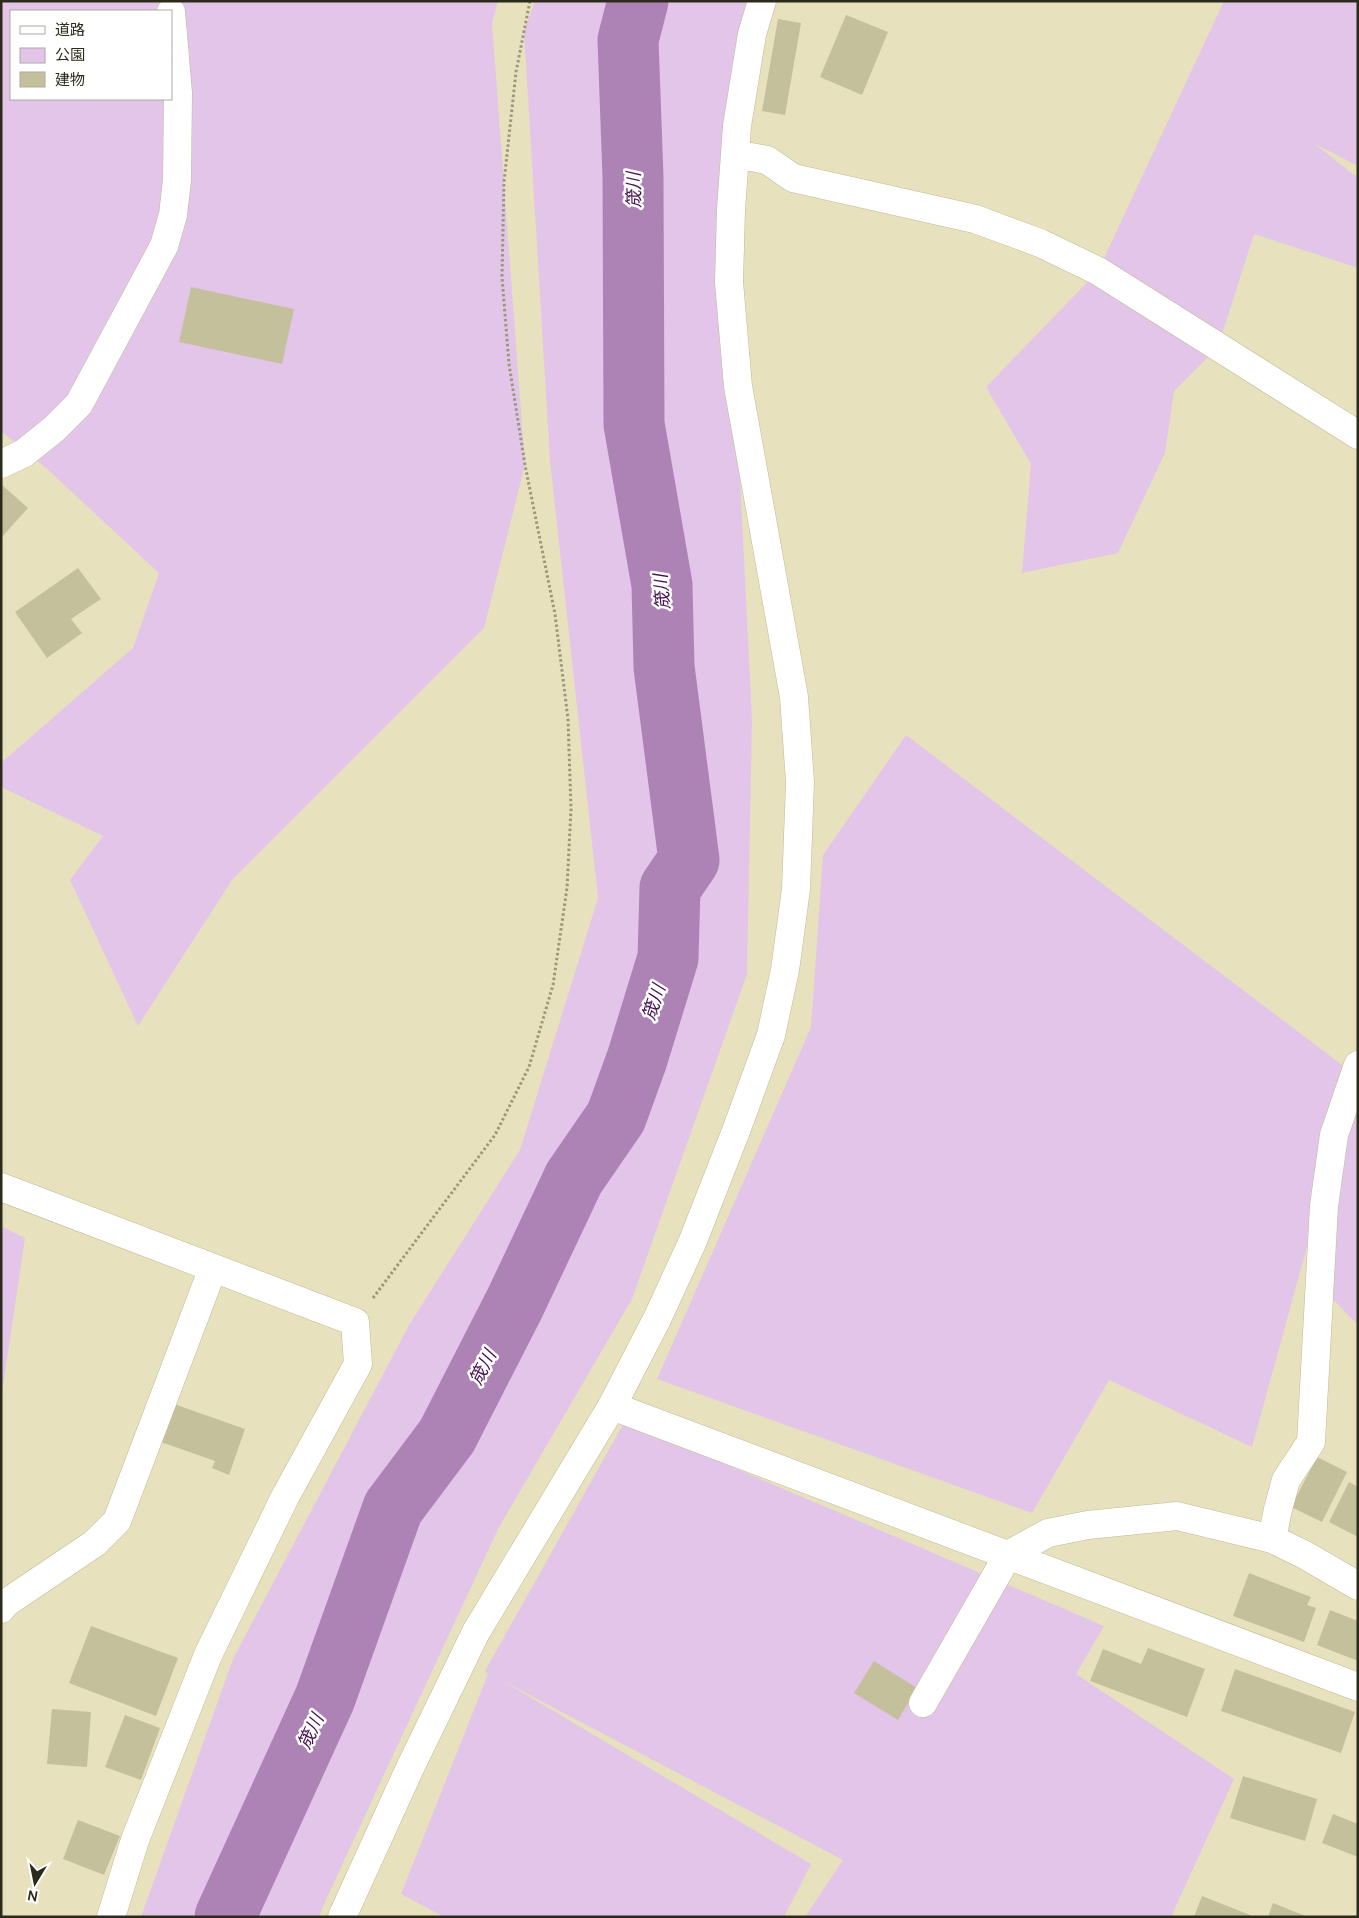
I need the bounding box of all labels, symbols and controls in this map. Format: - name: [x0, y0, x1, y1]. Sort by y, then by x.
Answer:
- legend: [10, 10, 172, 100]
- text: 道路: [55, 19, 85, 40]
- text: 公園: [55, 44, 85, 65]
- text: 建物: [55, 69, 85, 90]
- water label: 筬川: [621, 170, 645, 208]
- water label: 筬川: [647, 571, 675, 611]
- water label: 筬川: [636, 979, 671, 1023]
- water label: 筬川: [463, 1344, 502, 1388]
- water label: 筬川: [292, 1708, 329, 1752]
- north arrow: [10, 1858, 60, 1908]
- text: N: [26, 1886, 39, 1907]

